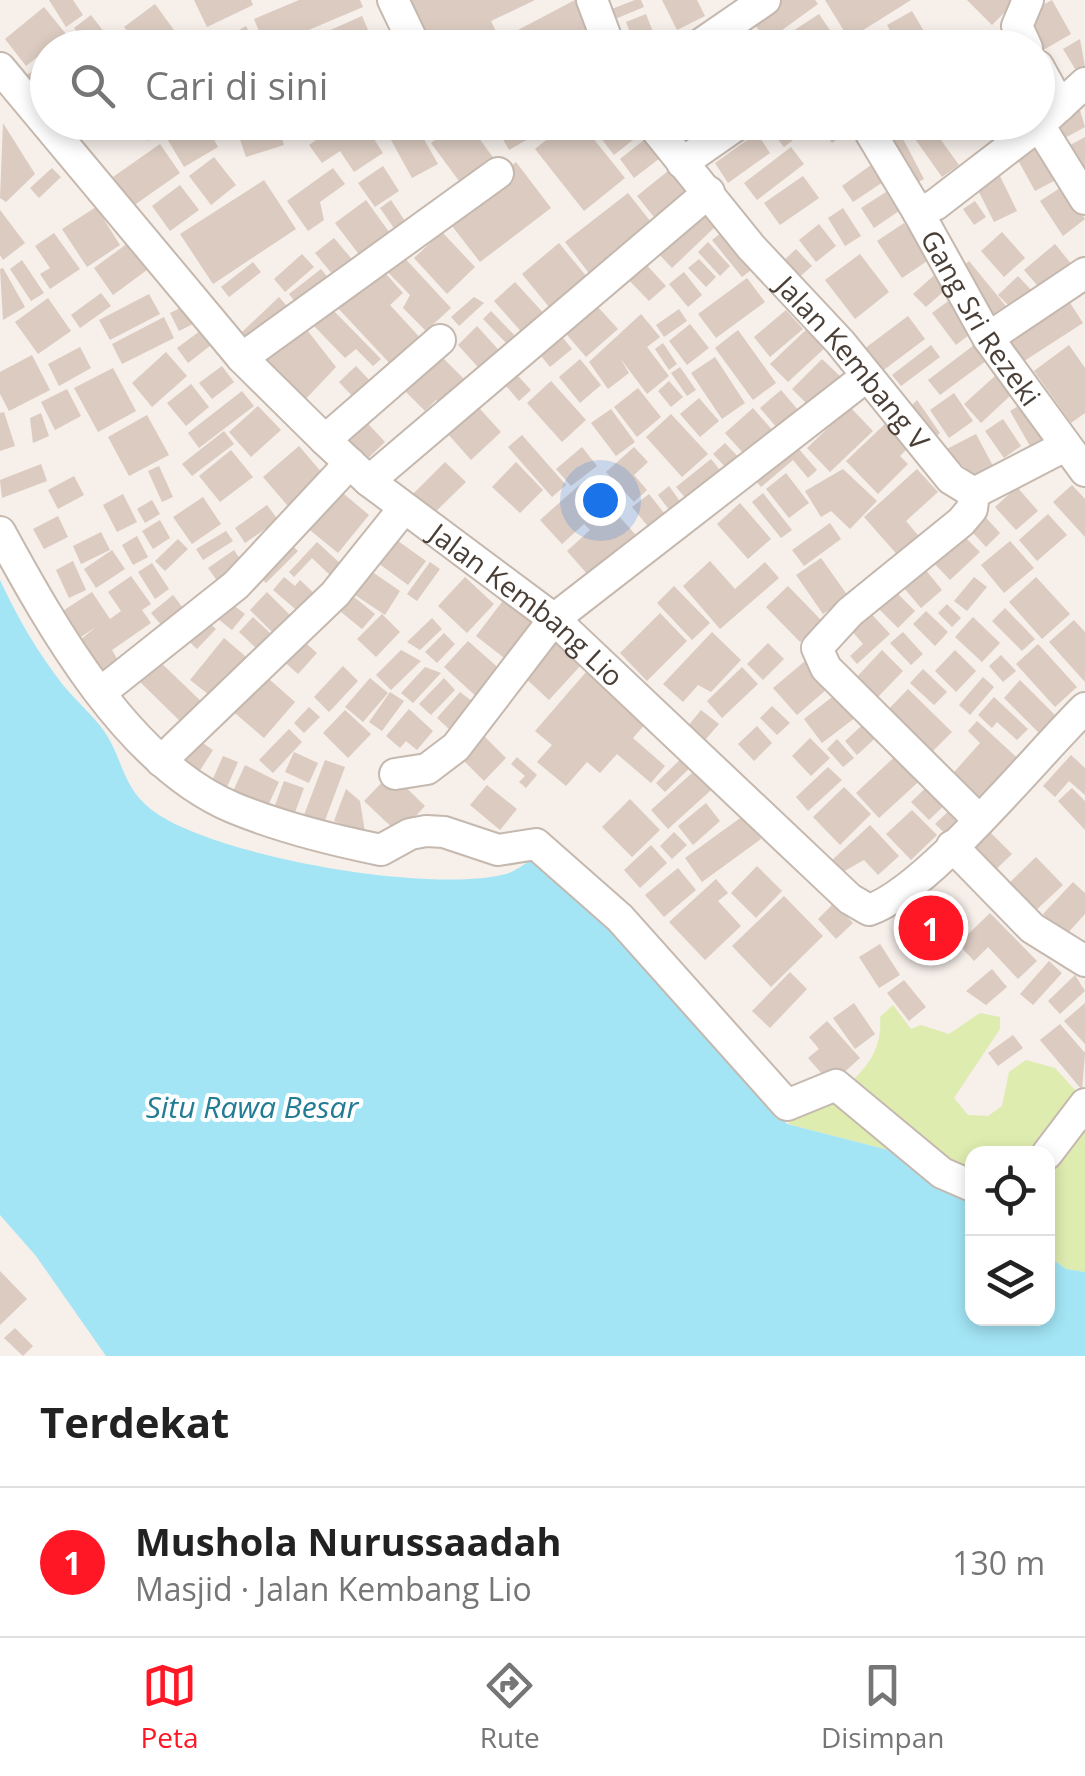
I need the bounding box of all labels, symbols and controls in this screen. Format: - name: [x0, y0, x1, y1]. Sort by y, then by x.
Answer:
- search box: [30, 30, 1055, 140]
- icon: search: [65, 58, 120, 113]
- text: Cari di sini: [145, 59, 328, 111]
- street label: Gang Sri Rezeki: [913, 223, 1050, 413]
- street label: Jalan Kembang V: [766, 265, 939, 458]
- your location: [575, 475, 626, 526]
- street label: Jalan Kembang Lio: [420, 512, 632, 694]
- pin: 1: [898, 890, 964, 966]
- water label: Situ Rawa Besar: [146, 1086, 359, 1127]
- map controls: [965, 1146, 1055, 1326]
- button: locate: [965, 1146, 1055, 1236]
- button: layers: [965, 1236, 1055, 1326]
- text: Terdekat: [40, 1393, 229, 1450]
- text: Mushola Nurussaadah: [135, 1515, 561, 1567]
- text: 1: [63, 1541, 82, 1584]
- text: 130 m: [952, 1541, 1045, 1584]
- text: Masjid · Jalan Kembang Lio: [135, 1567, 532, 1610]
- tab: Peta: [141, 1658, 199, 1756]
- tab: Rute: [480, 1658, 540, 1756]
- tab: Disimpan: [821, 1658, 944, 1756]

